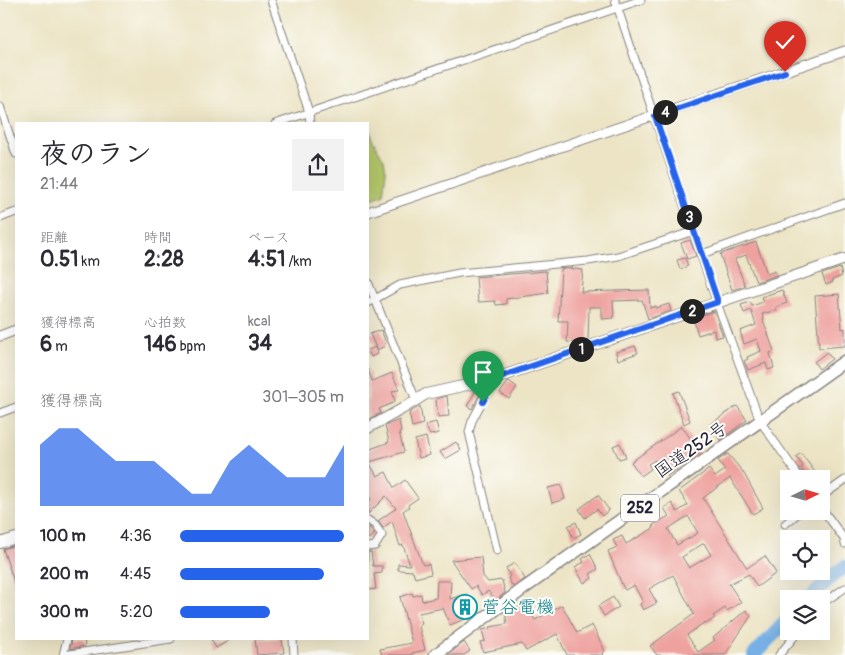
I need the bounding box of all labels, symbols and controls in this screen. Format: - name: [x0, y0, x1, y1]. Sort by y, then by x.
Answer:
- pin: [764, 21, 806, 72]
- icon: check: [771, 28, 799, 56]
- pin: 4: [652, 100, 678, 124]
- text: 4: [661, 104, 670, 121]
- text: 夜のラン: [40, 137, 152, 172]
- button: share: [292, 139, 344, 191]
- text: 21:44: [40, 174, 78, 194]
- pin: 3: [676, 204, 702, 230]
- text: 3: [686, 209, 693, 226]
- text: 距離: [40, 229, 68, 246]
- text: 時間: [144, 229, 172, 246]
- text: ペース: [248, 229, 289, 246]
- text: 0.51: [40, 246, 79, 273]
- text: 2:28: [144, 246, 184, 273]
- text: 4:51: [248, 246, 285, 273]
- text: km: [79, 253, 100, 270]
- text: /km: [285, 253, 312, 270]
- pin: 2: [680, 298, 704, 324]
- text: 2: [689, 303, 696, 320]
- text: kcal: [248, 313, 271, 330]
- text: 獲得標高: [40, 314, 96, 331]
- text: 心拍数: [144, 314, 186, 331]
- text: 34: [248, 330, 272, 357]
- text: 6: [40, 331, 52, 358]
- text: 146: [144, 331, 177, 358]
- pin: 1: [568, 336, 594, 362]
- text: m: [52, 338, 68, 355]
- text: bpm: [177, 338, 206, 355]
- text: 1: [579, 341, 584, 358]
- pin: [462, 351, 504, 402]
- icon: arrive: [469, 358, 497, 386]
- text: 301–305 m: [262, 387, 344, 407]
- text: 獲得標高: [40, 391, 104, 411]
- street label: 国道252号: [650, 417, 732, 483]
- north arrow: [780, 470, 830, 520]
- map controls: [780, 470, 830, 640]
- road number: 252: [621, 494, 659, 522]
- text: 100 m: [40, 526, 86, 546]
- text: 4:36: [120, 526, 152, 546]
- button: locate: [780, 530, 830, 580]
- text: 200 m: [40, 564, 88, 584]
- text: 4:45: [120, 564, 152, 584]
- button: layers: [780, 590, 830, 640]
- building icon: 菅谷電機: [452, 594, 478, 620]
- place label: 菅谷電機: [482, 596, 554, 619]
- text: 300 m: [40, 602, 88, 622]
- text: 5:20: [120, 602, 153, 622]

